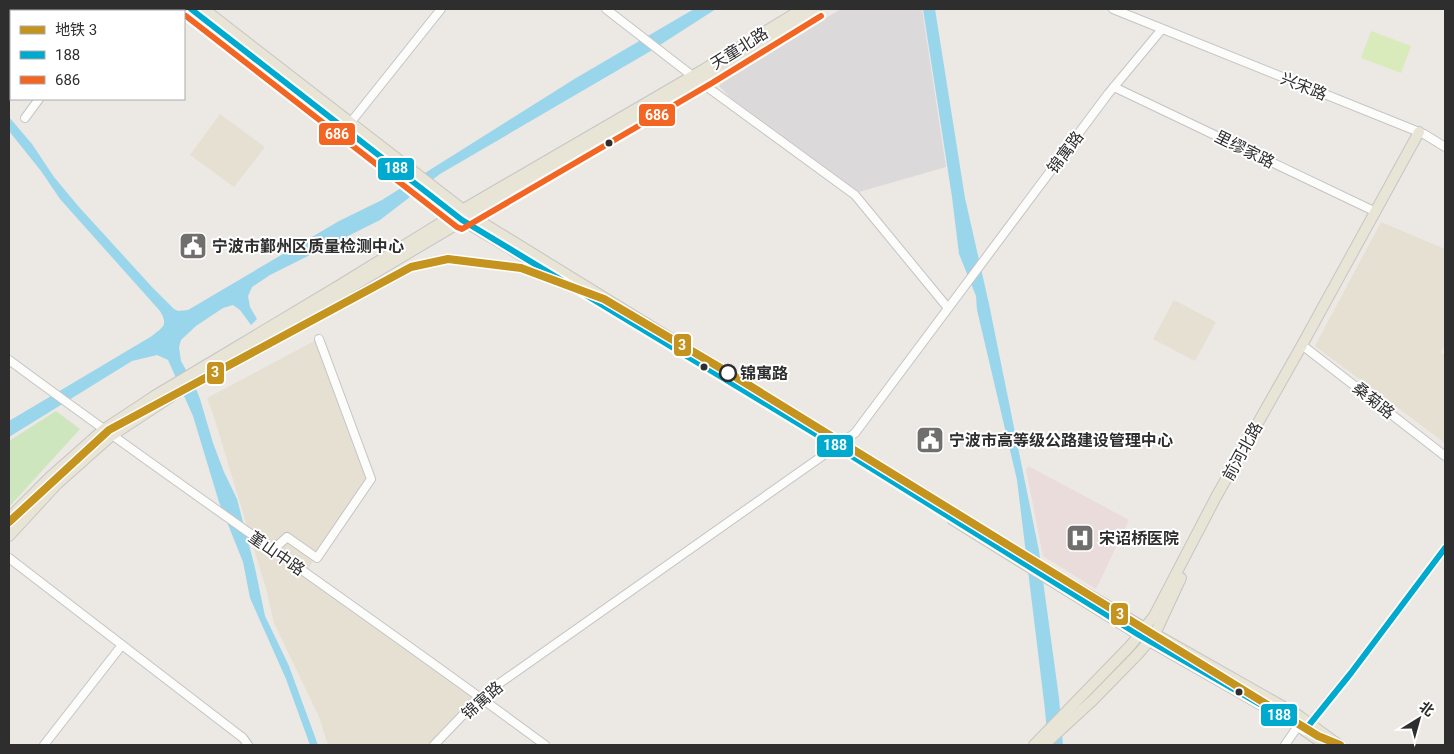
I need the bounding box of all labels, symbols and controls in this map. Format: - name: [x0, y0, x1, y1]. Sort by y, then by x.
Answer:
- legend: [10, 10, 185, 100]
- text: 地铁 3: [55, 21, 97, 39]
- street label: 天童北路: [707, 23, 771, 73]
- text: 188: [55, 46, 80, 64]
- street label: 兴宋路: [1278, 69, 1330, 104]
- text: 686: [55, 71, 80, 89]
- line badge: 686: [638, 103, 676, 127]
- text: 686: [645, 107, 669, 123]
- line badge: 686: [318, 122, 356, 146]
- text: 686: [325, 126, 349, 142]
- street label: 锦寓路: [1043, 127, 1087, 177]
- street label: 里缪家路: [1212, 127, 1278, 172]
- unlabelled marker: [604, 138, 614, 148]
- line badge: 188: [377, 157, 415, 181]
- text: 188: [384, 160, 408, 176]
- public building icon: 宁波市鄞州区质量检测中心: [178, 231, 208, 261]
- place label: 宁波市鄞州区质量检测中心: [212, 237, 404, 256]
- line badge: 3: [673, 333, 692, 357]
- text: 3: [678, 337, 686, 353]
- line badge: 3: [206, 361, 225, 385]
- unlabelled marker: [699, 362, 709, 372]
- text: 3: [211, 364, 219, 380]
- marker: 锦寓路: [719, 364, 737, 382]
- place label: 锦寓路: [740, 364, 788, 383]
- street label: 桑菊路: [1349, 378, 1398, 423]
- street label: 前河北路: [1219, 419, 1266, 484]
- public building icon: 宁波市高等级公路建设管理中心: [915, 425, 945, 455]
- place label: 宁波市高等级公路建设管理中心: [949, 431, 1173, 450]
- line badge: 188: [816, 434, 854, 458]
- text: 188: [823, 437, 847, 453]
- hospital icon: 宋诏桥医院: [1065, 523, 1095, 553]
- street label: 堇山中路: [245, 527, 308, 580]
- place label: 宋诏桥医院: [1099, 529, 1179, 548]
- line badge: 3: [1110, 602, 1129, 626]
- text: 3: [1116, 606, 1124, 622]
- street label: 锦寓路: [458, 677, 507, 723]
- unlabelled marker: [1234, 687, 1244, 697]
- north arrow: [1394, 694, 1444, 744]
- text: 北: [1416, 698, 1437, 719]
- line badge: 188: [1260, 703, 1298, 727]
- text: 188: [1267, 707, 1291, 723]

